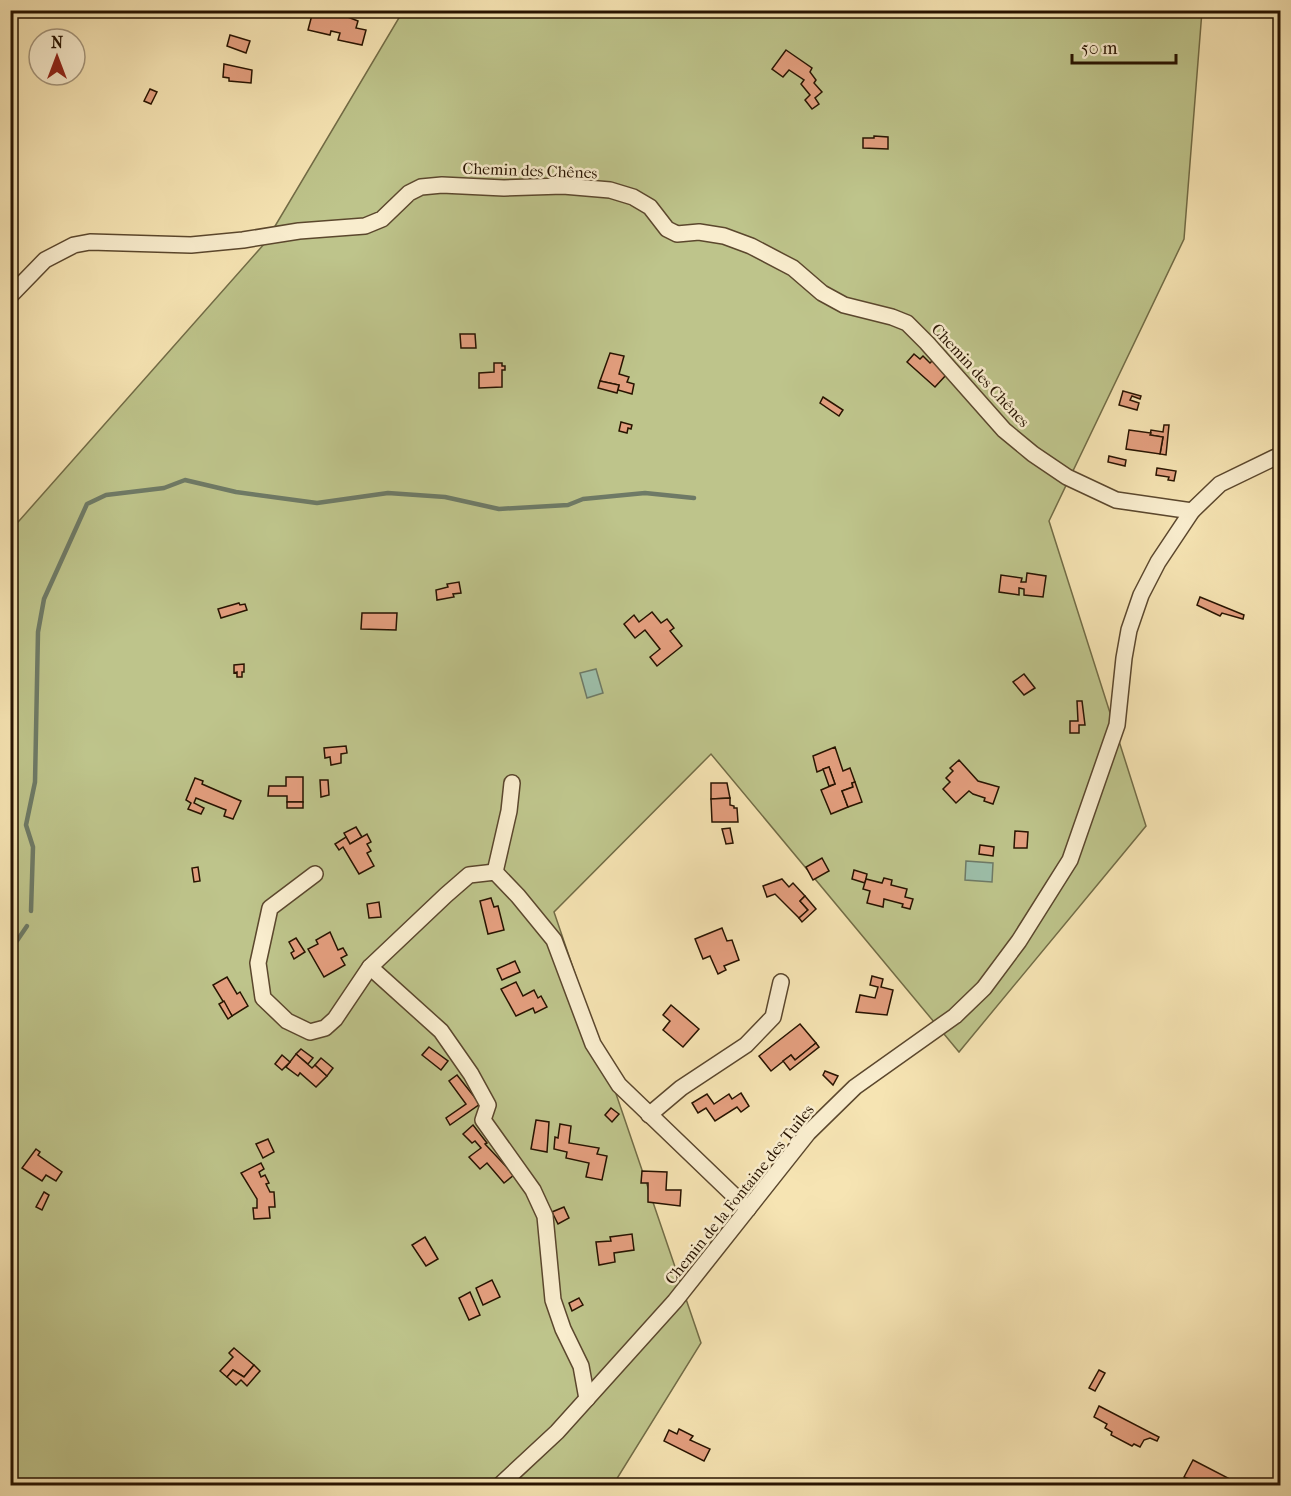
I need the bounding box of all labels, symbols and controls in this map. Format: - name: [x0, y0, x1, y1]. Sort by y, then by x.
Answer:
- north arrow: [27, 27, 87, 87]
- scale bar: [1072, 27, 1176, 65]
- text: N: [51, 33, 64, 52]
- text: 50 m: [1081, 38, 1118, 59]
- street label: Chemin des Chênes: [462, 159, 598, 182]
- street label: Chemin des Chênes: [928, 320, 1034, 431]
- street label: Chemin de la Fontaine des Tuiles: [661, 1100, 818, 1288]

